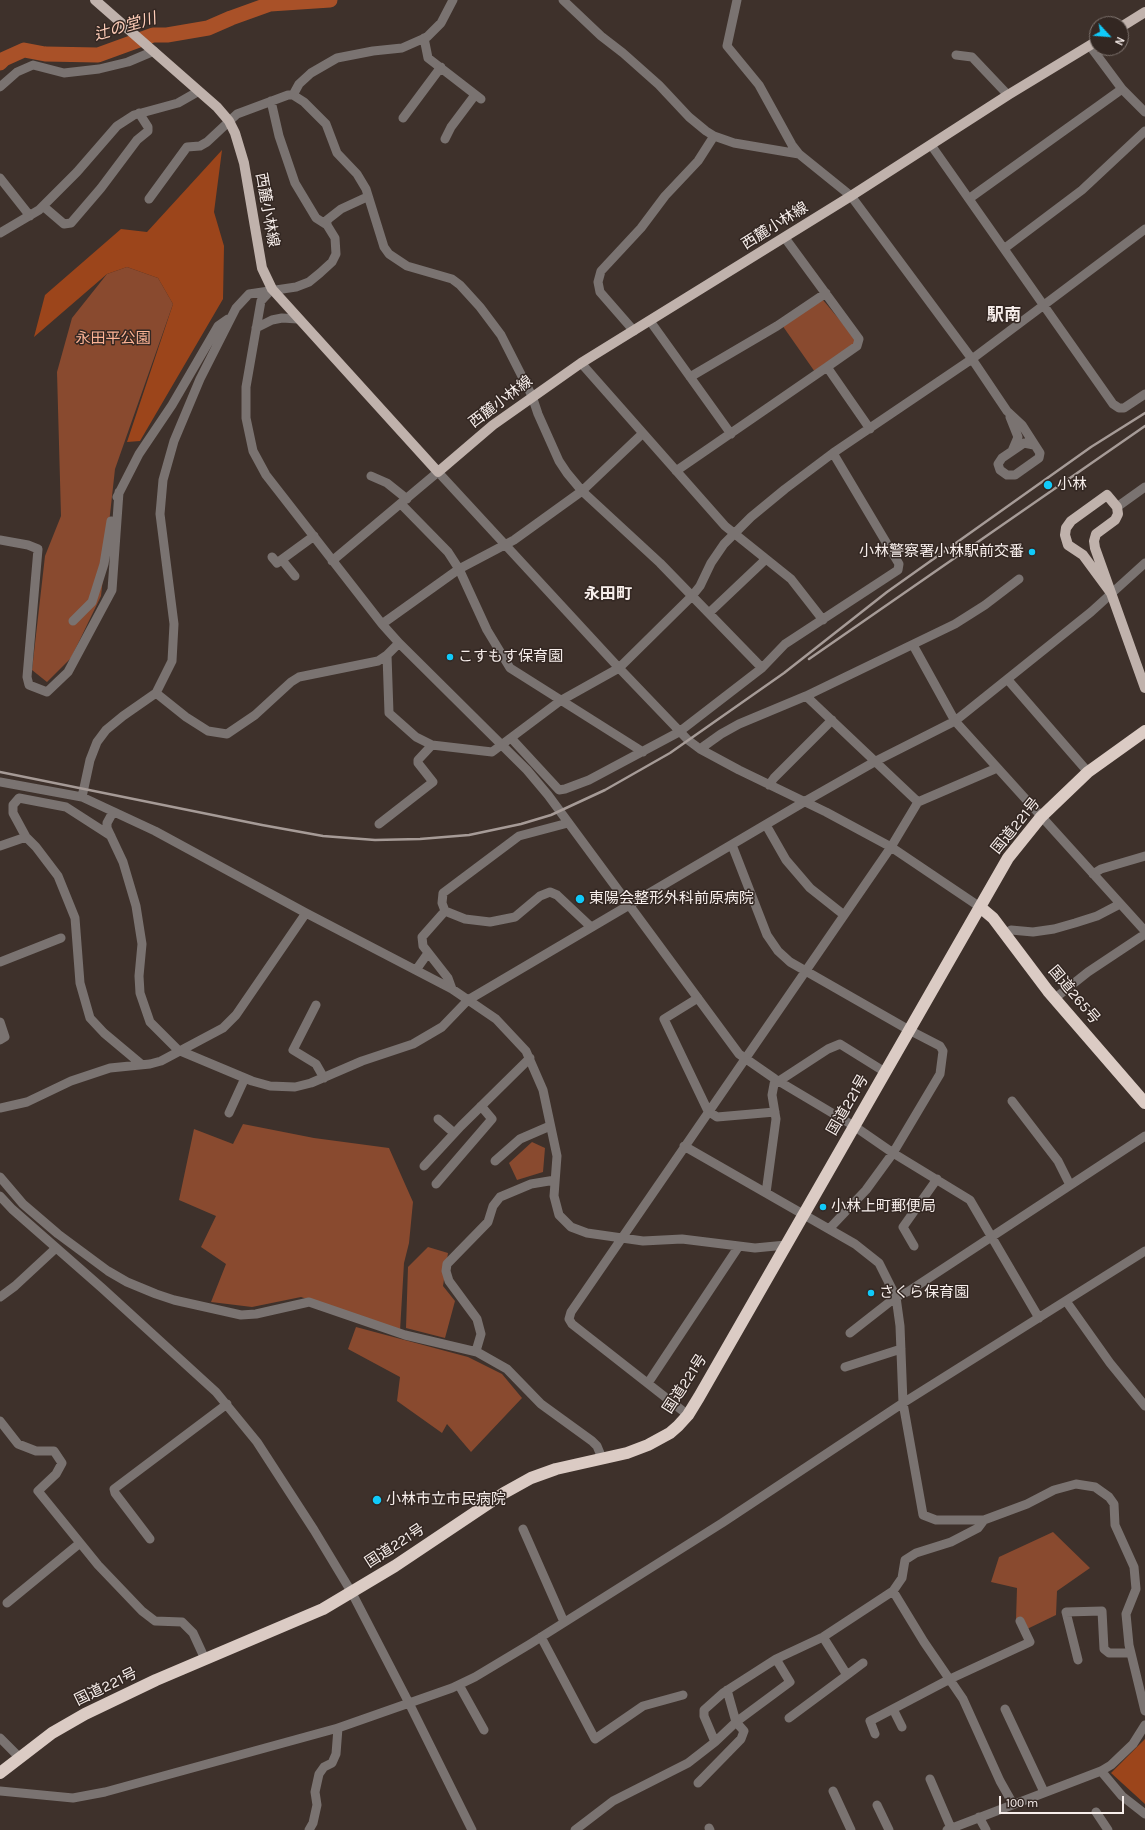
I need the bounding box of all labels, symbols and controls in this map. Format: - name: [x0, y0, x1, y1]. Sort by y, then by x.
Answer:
- water label: 辻の堂川: [92, 9, 158, 45]
- north arrow: [1089, 16, 1129, 56]
- text: N: [1112, 35, 1127, 47]
- street label: 西麓小林線: [252, 172, 282, 248]
- street label: 西麓小林線: [738, 198, 812, 254]
- district label: 駅南: [987, 305, 1021, 325]
- park label: 永田平公園: [76, 330, 150, 348]
- street label: 西麓小林線: [466, 372, 536, 432]
- place label: 小林: [1057, 476, 1087, 494]
- marker: 小林: [1042, 479, 1054, 491]
- place label: 小林警察署小林駅前交番: [859, 543, 1024, 561]
- marker: 小林警察署小林駅前交番: [1027, 547, 1037, 557]
- district label: 永田町: [584, 584, 632, 604]
- place label: こすもす保育園: [458, 648, 563, 666]
- marker: こすもす保育園: [445, 652, 455, 662]
- street label: 国道221号: [988, 794, 1044, 858]
- place label: 東陽会整形外科前原病院: [589, 890, 754, 908]
- marker: 東陽会整形外科前原病院: [574, 893, 586, 905]
- street label: 国道265号: [1044, 962, 1104, 1028]
- street label: 国道221号: [823, 1071, 873, 1139]
- place label: 小林上町郵便局: [831, 1198, 936, 1216]
- marker: 小林上町郵便局: [818, 1202, 828, 1212]
- place label: さくら保育園: [879, 1284, 969, 1302]
- marker: さくら保育園: [866, 1288, 876, 1298]
- street label: 国道221号: [659, 1351, 711, 1417]
- place label: 小林市立市民病院: [386, 1491, 506, 1509]
- marker: 小林市立市民病院: [371, 1494, 383, 1506]
- street label: 国道221号: [362, 1520, 428, 1572]
- street label: 国道221号: [72, 1664, 140, 1710]
- scale bar: [1001, 1788, 1126, 1814]
- text: 100 m: [1006, 1796, 1038, 1810]

